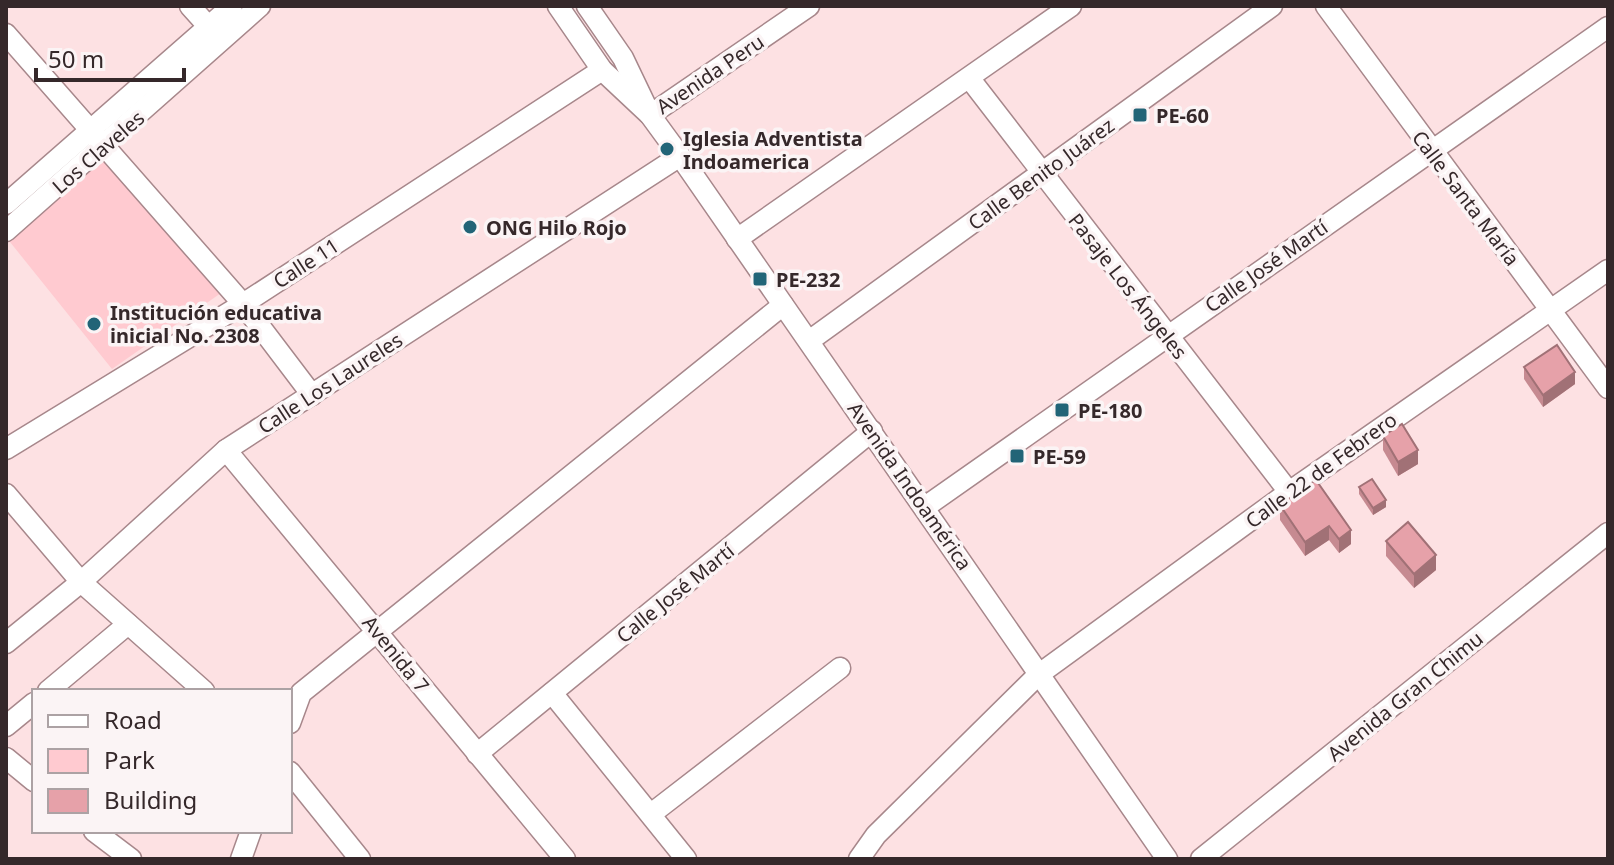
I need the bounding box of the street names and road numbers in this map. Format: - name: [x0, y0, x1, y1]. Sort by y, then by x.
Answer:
- street label: Avenida Peru: [651, 28, 769, 120]
- street label: Los Claveles: [46, 104, 150, 200]
- street label: Calle Benito Juárez: [963, 112, 1119, 236]
- street label: Calle Santa María: [1406, 125, 1526, 271]
- street label: Pasaje Los Ángeles: [1063, 208, 1193, 364]
- street label: Calle José Martí: [1199, 213, 1334, 318]
- street label: Calle 11: [268, 232, 344, 294]
- street label: Calle Los Laureles: [253, 326, 407, 440]
- street label: Avenida Indoamérica: [842, 397, 978, 575]
- street label: Calle 22 de Febrero: [1240, 406, 1402, 534]
- street label: Calle José Martí: [610, 537, 740, 649]
- street label: Avenida 7: [357, 610, 435, 698]
- street label: Avenida Gran Chimu: [1322, 625, 1488, 767]

